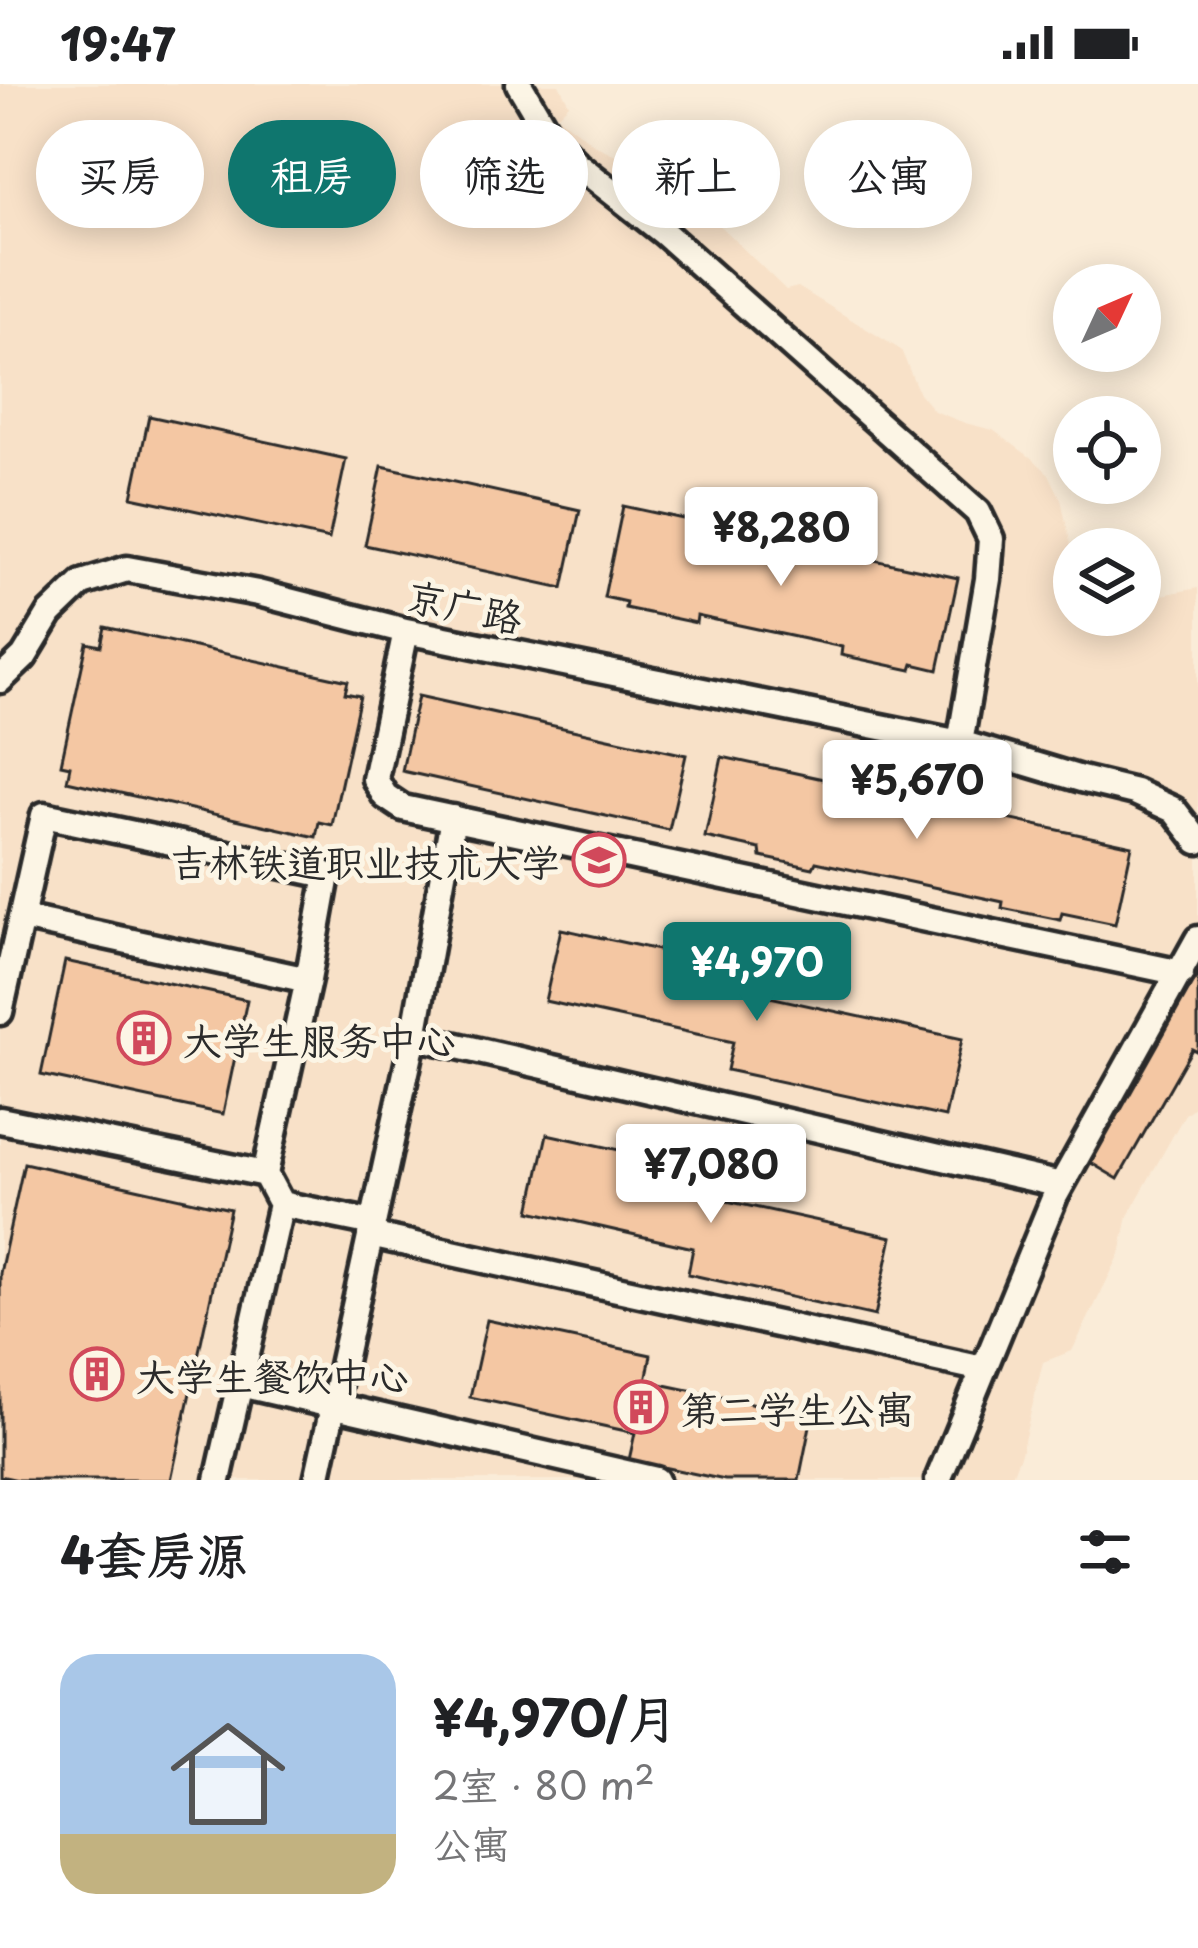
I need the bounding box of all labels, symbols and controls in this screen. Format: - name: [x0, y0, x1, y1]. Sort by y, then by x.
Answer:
- text: 19:47: [60, 8, 175, 76]
- chip: 买房: [36, 120, 204, 228]
- chip: 租房: [228, 120, 396, 228]
- chip: 筛选: [420, 120, 588, 228]
- chip: 新上: [612, 120, 780, 228]
- chip: 公寓: [804, 120, 972, 228]
- north arrow: [1053, 264, 1161, 372]
- map controls: [1053, 264, 1161, 636]
- button: locate: [1053, 396, 1161, 504]
- pin: ¥8,280: [683, 487, 879, 589]
- text: ¥8,280: [712, 496, 850, 555]
- button: layers: [1053, 528, 1161, 636]
- street label: 京广路: [402, 564, 528, 646]
- pin: ¥5,670: [819, 740, 1015, 842]
- text: ¥5,670: [850, 749, 984, 808]
- place label: 吉林铁道职业技术大学: [170, 831, 560, 890]
- school or university icon: 吉林铁道职业技术大学: [571, 832, 627, 888]
- pin: ¥4,970: [659, 922, 855, 1024]
- text: ¥4,970: [690, 931, 824, 990]
- place label: 大学生服务中心: [183, 1009, 456, 1068]
- building icon: 大学生服务中心: [116, 1010, 172, 1066]
- pin: ¥7,080: [613, 1124, 809, 1226]
- text: ¥7,080: [643, 1133, 779, 1192]
- place label: 大学生餐饮中心: [136, 1345, 409, 1404]
- building icon: 大学生餐饮中心: [69, 1346, 125, 1402]
- place label: 第二学生公寓: [680, 1378, 914, 1437]
- building icon: 第二学生公寓: [613, 1379, 669, 1435]
- text: 4套房源: [60, 1514, 248, 1591]
- icon: filters: [1072, 1519, 1138, 1585]
- text: ¥4,970/月: [432, 1677, 678, 1754]
- icon: home: [156, 1702, 300, 1846]
- text: 2室 · 80 m²: [432, 1754, 655, 1813]
- text: 公寓: [432, 1813, 510, 1872]

